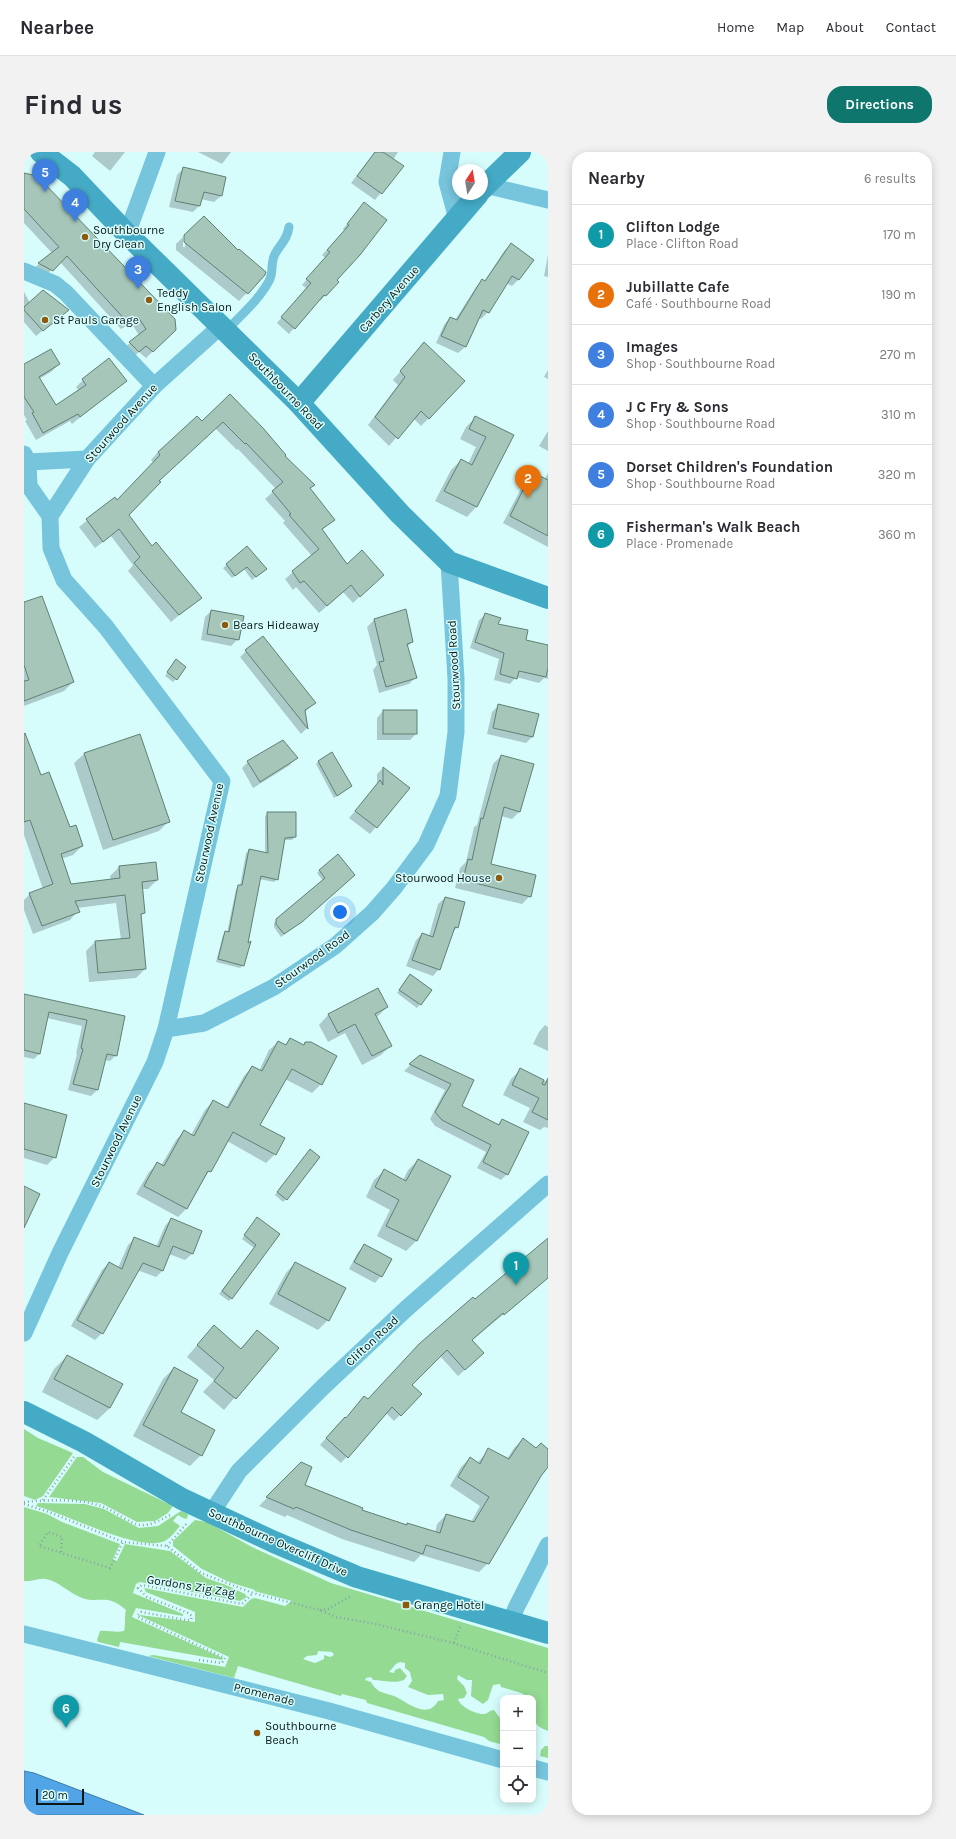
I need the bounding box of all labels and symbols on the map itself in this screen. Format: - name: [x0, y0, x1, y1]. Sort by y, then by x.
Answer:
- pin: 5: [32, 159, 58, 192]
- north arrow: [452, 164, 488, 200]
- pin: 4: [62, 189, 88, 222]
- place label: Southbourne Dry Clean: [93, 223, 165, 251]
- marker: Southbourne Dry Clean: [80, 232, 90, 242]
- pin: 3: [125, 256, 151, 289]
- street label: Carbery Avenue: [356, 263, 422, 335]
- place label: Teddy English Salon: [157, 286, 232, 314]
- marker: Teddy English Salon: [144, 295, 154, 305]
- place label: St Pauls Garage: [53, 313, 139, 327]
- marker: St Pauls Garage: [40, 315, 50, 325]
- street label: Southbourne Road: [246, 349, 326, 433]
- street label: Stourwood Avenue: [82, 381, 160, 465]
- pin: 2: [515, 465, 541, 498]
- place label: Bears Hideaway: [233, 618, 319, 632]
- marker: Bears Hideaway: [220, 620, 230, 630]
- street label: Stourwood Road: [445, 620, 463, 710]
- street label: Stourwood Avenue: [192, 782, 226, 884]
- place label: Stourwood House: [395, 871, 491, 885]
- marker: Stourwood House: [494, 873, 504, 883]
- your location: [330, 902, 350, 922]
- street label: Stourwood Road: [272, 927, 352, 991]
- street label: Stourwood Avenue: [88, 1092, 144, 1190]
- pin: 1: [503, 1252, 529, 1285]
- street label: Clifton Road: [343, 1313, 401, 1369]
- street label: Southbourne Overcliff Drive: [206, 1505, 350, 1579]
- street label: Gordons Zig Zag: [146, 1572, 236, 1600]
- place label: Grange Hotel: [414, 1598, 484, 1612]
- marker: Grange Hotel: [401, 1600, 411, 1610]
- street label: Promenade: [232, 1680, 296, 1708]
- pin: 6: [53, 1695, 79, 1728]
- place label: Southbourne Beach: [265, 1719, 337, 1747]
- marker: Southbourne Beach: [252, 1728, 262, 1738]
- scale bar: [36, 1787, 84, 1806]

